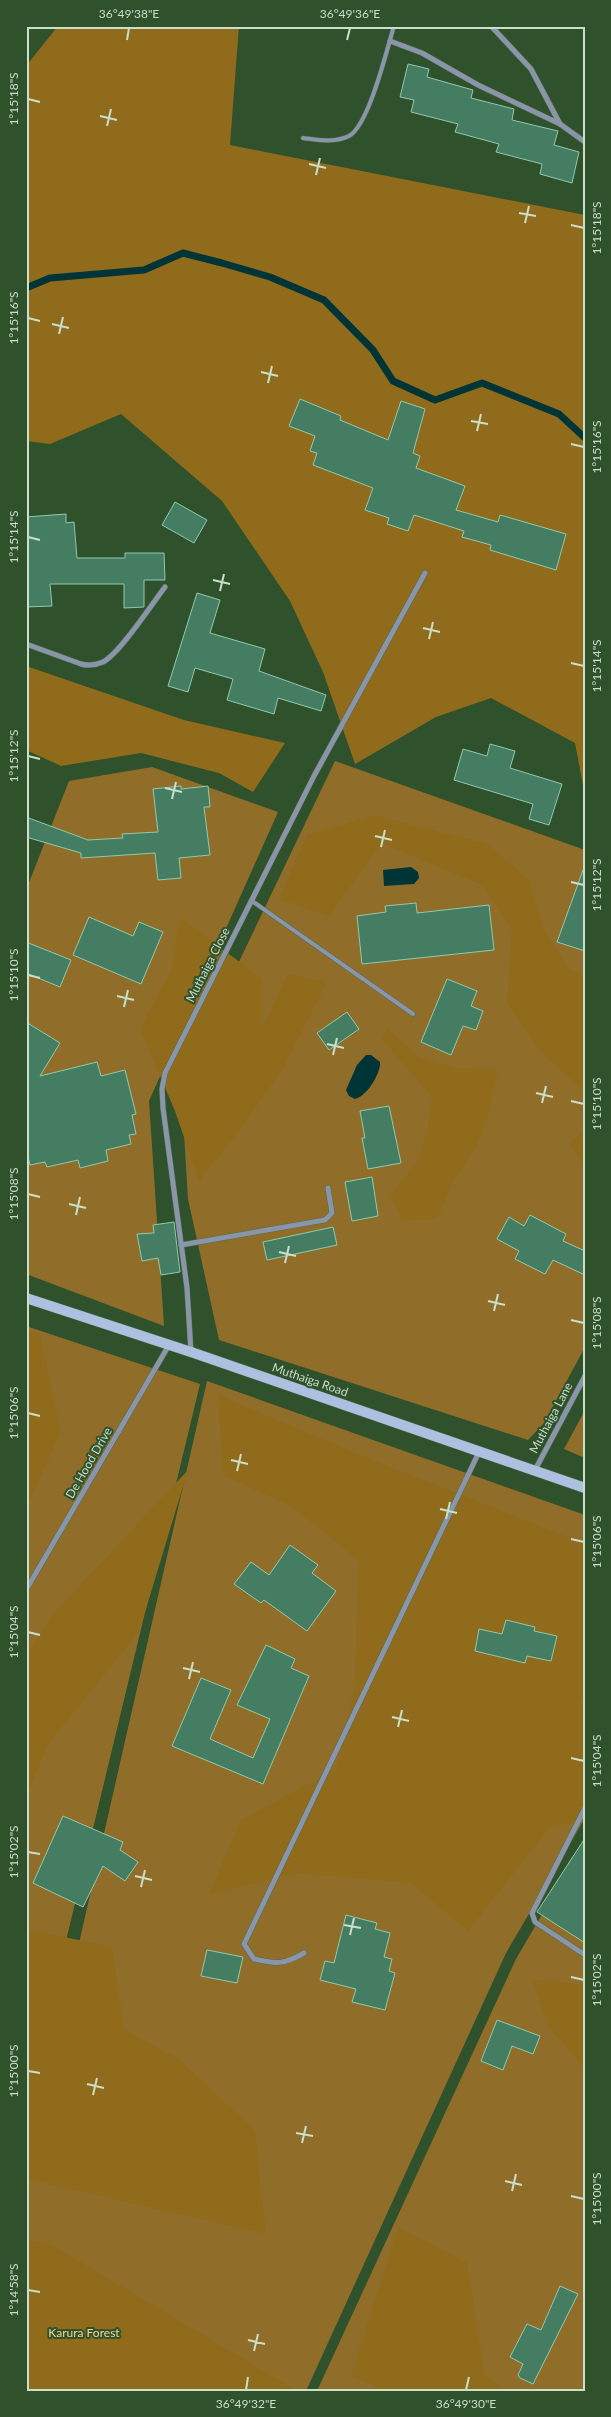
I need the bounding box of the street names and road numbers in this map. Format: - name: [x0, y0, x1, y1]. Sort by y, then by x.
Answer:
- street label: Muthaiga Close: [182, 925, 233, 1005]
- street label: Muthaiga Road: [270, 1359, 350, 1400]
- street label: Muthaiga Lane: [526, 1380, 575, 1456]
- street label: De Hood Drive: [62, 1425, 115, 1501]

